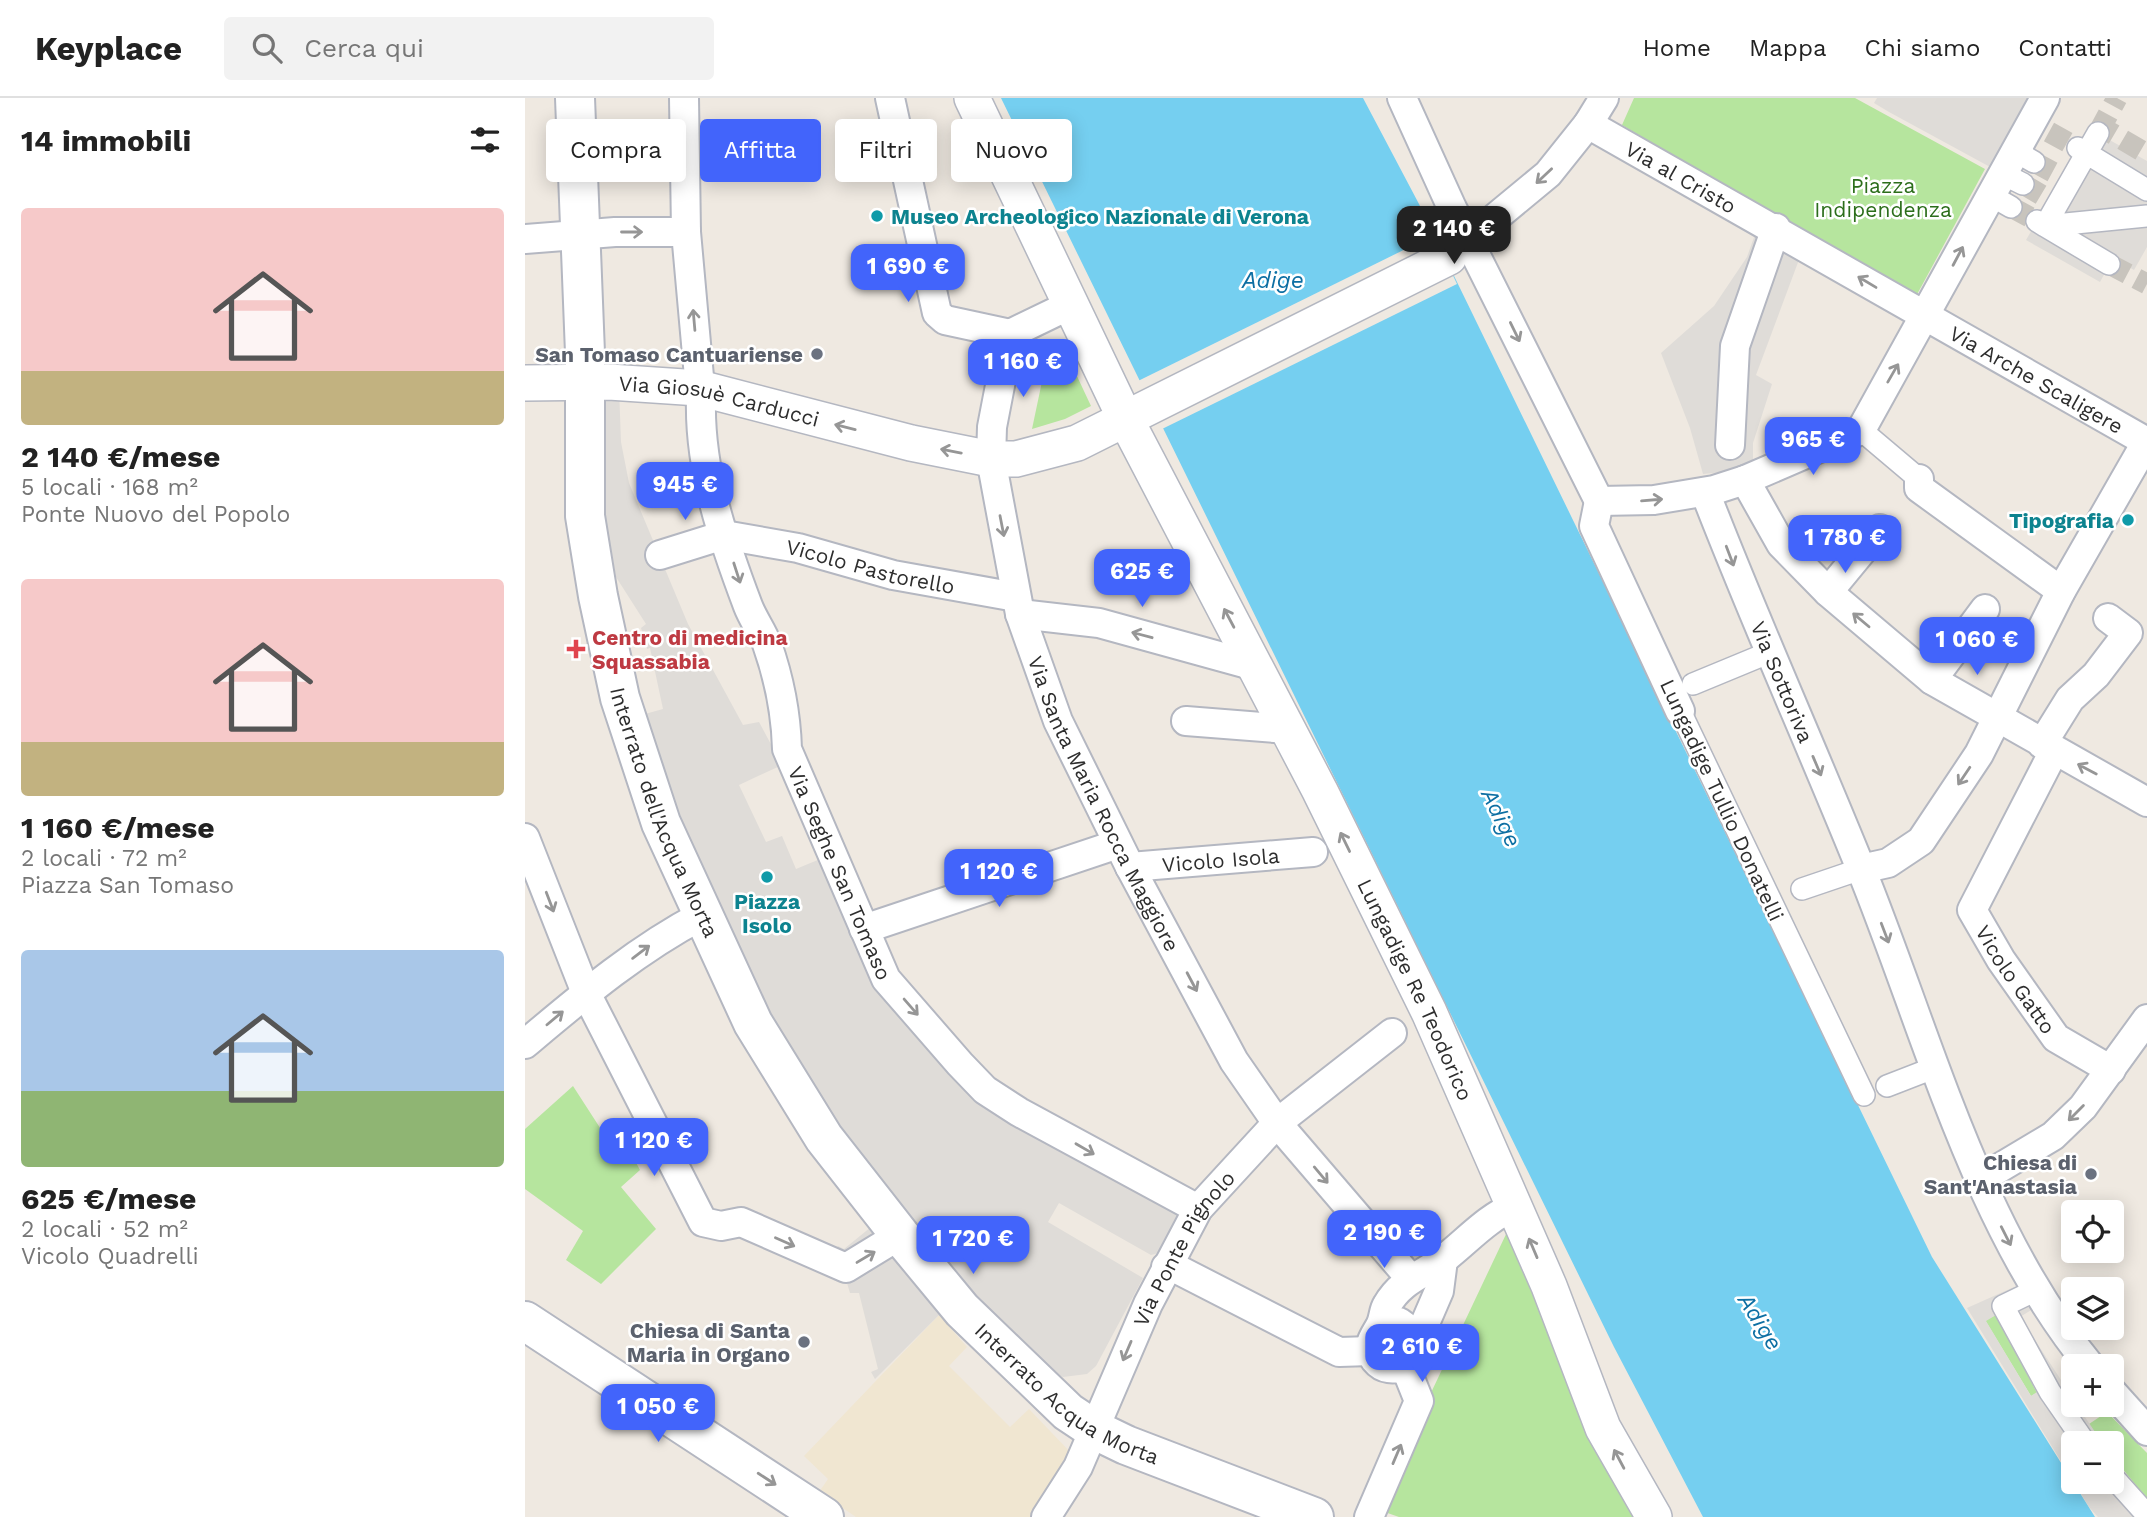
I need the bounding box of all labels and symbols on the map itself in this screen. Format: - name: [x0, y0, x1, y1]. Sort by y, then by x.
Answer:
- street label: Via al Cristo: [1621, 135, 1741, 218]
- one-way arrow: [1535, 168, 1553, 184]
- park label: Piazza Indipendenza: [1814, 173, 1952, 222]
- place label: Museo Archeologico Nazionale di Verona: [891, 204, 1310, 229]
- pin: 2 140 €: [1389, 206, 1519, 266]
- marker: Museo Archeologico Nazionale di Verona: [869, 208, 885, 224]
- one-way arrow: [620, 225, 643, 239]
- pin: 1 690 €: [843, 244, 973, 304]
- one-way arrow: [1952, 246, 1965, 267]
- water label: Adige: [1241, 267, 1304, 294]
- one-way arrow: [1857, 275, 1878, 288]
- one-way arrow: [687, 309, 700, 331]
- street label: Via Arche Scaligere: [1945, 320, 2128, 438]
- one-way arrow: [1508, 321, 1522, 342]
- pin: 1 160 €: [958, 340, 1088, 399]
- place label: San Tomaso Cantuariense: [535, 342, 803, 367]
- marker: San Tomaso Cantuariense: [809, 346, 825, 362]
- one-way arrow: [1887, 363, 1901, 383]
- street label: Via Giosuè Carducci: [618, 370, 822, 431]
- pin: 965 €: [1764, 418, 1862, 477]
- one-way arrow: [834, 420, 857, 433]
- one-way arrow: [940, 444, 963, 458]
- pin: 945 €: [636, 462, 734, 522]
- one-way arrow: [1641, 493, 1663, 506]
- place label: Tipografia: [2009, 508, 2115, 533]
- marker: Tipografia: [2120, 512, 2136, 528]
- one-way arrow: [996, 514, 1010, 537]
- pin: 1 780 €: [1780, 516, 1910, 575]
- street label: Vicolo Pastorello: [784, 534, 957, 598]
- one-way arrow: [1724, 544, 1737, 566]
- pin: 625 €: [1093, 550, 1191, 609]
- one-way arrow: [732, 562, 744, 584]
- one-way arrow: [1222, 608, 1236, 629]
- one-way arrow: [1852, 612, 1870, 628]
- street label: Via Sottoriva: [1746, 617, 1819, 746]
- pin: 1 060 €: [1912, 618, 2042, 677]
- place label: Centro di medicina Squassabia: [592, 625, 789, 674]
- one-way arrow: [1131, 627, 1153, 640]
- marker: Centro di medicina Squassabia: [566, 639, 586, 659]
- street label: Via Santa Maria Rocca Maggiore: [1023, 652, 1185, 955]
- street label: Lungadige Tullio Donatelli: [1655, 675, 1789, 925]
- street label: Interrato dell'Acqua Morta: [605, 685, 724, 941]
- one-way arrow: [1811, 754, 1824, 776]
- street label: Via Seghe San Tomaso: [783, 762, 897, 984]
- one-way arrow: [2077, 762, 2098, 775]
- one-way arrow: [1957, 766, 1972, 785]
- water label: Adige: [1475, 783, 1527, 852]
- one-way arrow: [1337, 832, 1351, 853]
- street label: Vicolo Isola: [1161, 842, 1281, 877]
- pin: 1 120 €: [934, 850, 1064, 909]
- marker: Piazza Isolo: [759, 869, 775, 885]
- street label: Lungadige Re Teodorico: [1353, 874, 1479, 1104]
- place label: Piazza Isolo: [734, 889, 801, 938]
- one-way arrow: [544, 890, 557, 912]
- street label: Vicolo Gatto: [1971, 921, 2061, 1038]
- one-way arrow: [1880, 922, 1893, 944]
- one-way arrow: [631, 945, 650, 960]
- one-way arrow: [1186, 971, 1199, 992]
- one-way arrow: [903, 998, 919, 1016]
- one-way arrow: [546, 1011, 564, 1026]
- one-way arrow: [2068, 1104, 2085, 1121]
- pin: 1 120 €: [589, 1118, 719, 1178]
- one-way arrow: [1074, 1143, 1094, 1157]
- place label: Chiesa di Sant'Anastasia: [1924, 1150, 2078, 1199]
- street label: Via Ponte Pignolo: [1127, 1165, 1240, 1330]
- one-way arrow: [1313, 1166, 1329, 1184]
- marker: Chiesa di Sant'Anastasia: [2083, 1166, 2099, 1182]
- pin: 2 190 €: [1319, 1210, 1449, 1270]
- pin: 1 720 €: [908, 1216, 1038, 1276]
- one-way arrow: [2000, 1225, 2014, 1246]
- one-way arrow: [774, 1236, 795, 1249]
- one-way arrow: [1526, 1238, 1539, 1259]
- one-way arrow: [855, 1249, 875, 1263]
- water label: Adige: [1732, 1288, 1788, 1355]
- street label: Interrato Acqua Morta: [970, 1317, 1163, 1469]
- place label: Chiesa di Santa Maria in Organo: [627, 1318, 791, 1367]
- pin: 2 610 €: [1357, 1324, 1487, 1384]
- marker: Chiesa di Santa Maria in Organo: [796, 1334, 812, 1350]
- one-way arrow: [1120, 1340, 1133, 1361]
- pin: 1 050 €: [593, 1384, 723, 1444]
- one-way arrow: [1391, 1444, 1404, 1466]
- one-way arrow: [1612, 1449, 1626, 1469]
- one-way arrow: [756, 1473, 776, 1487]

